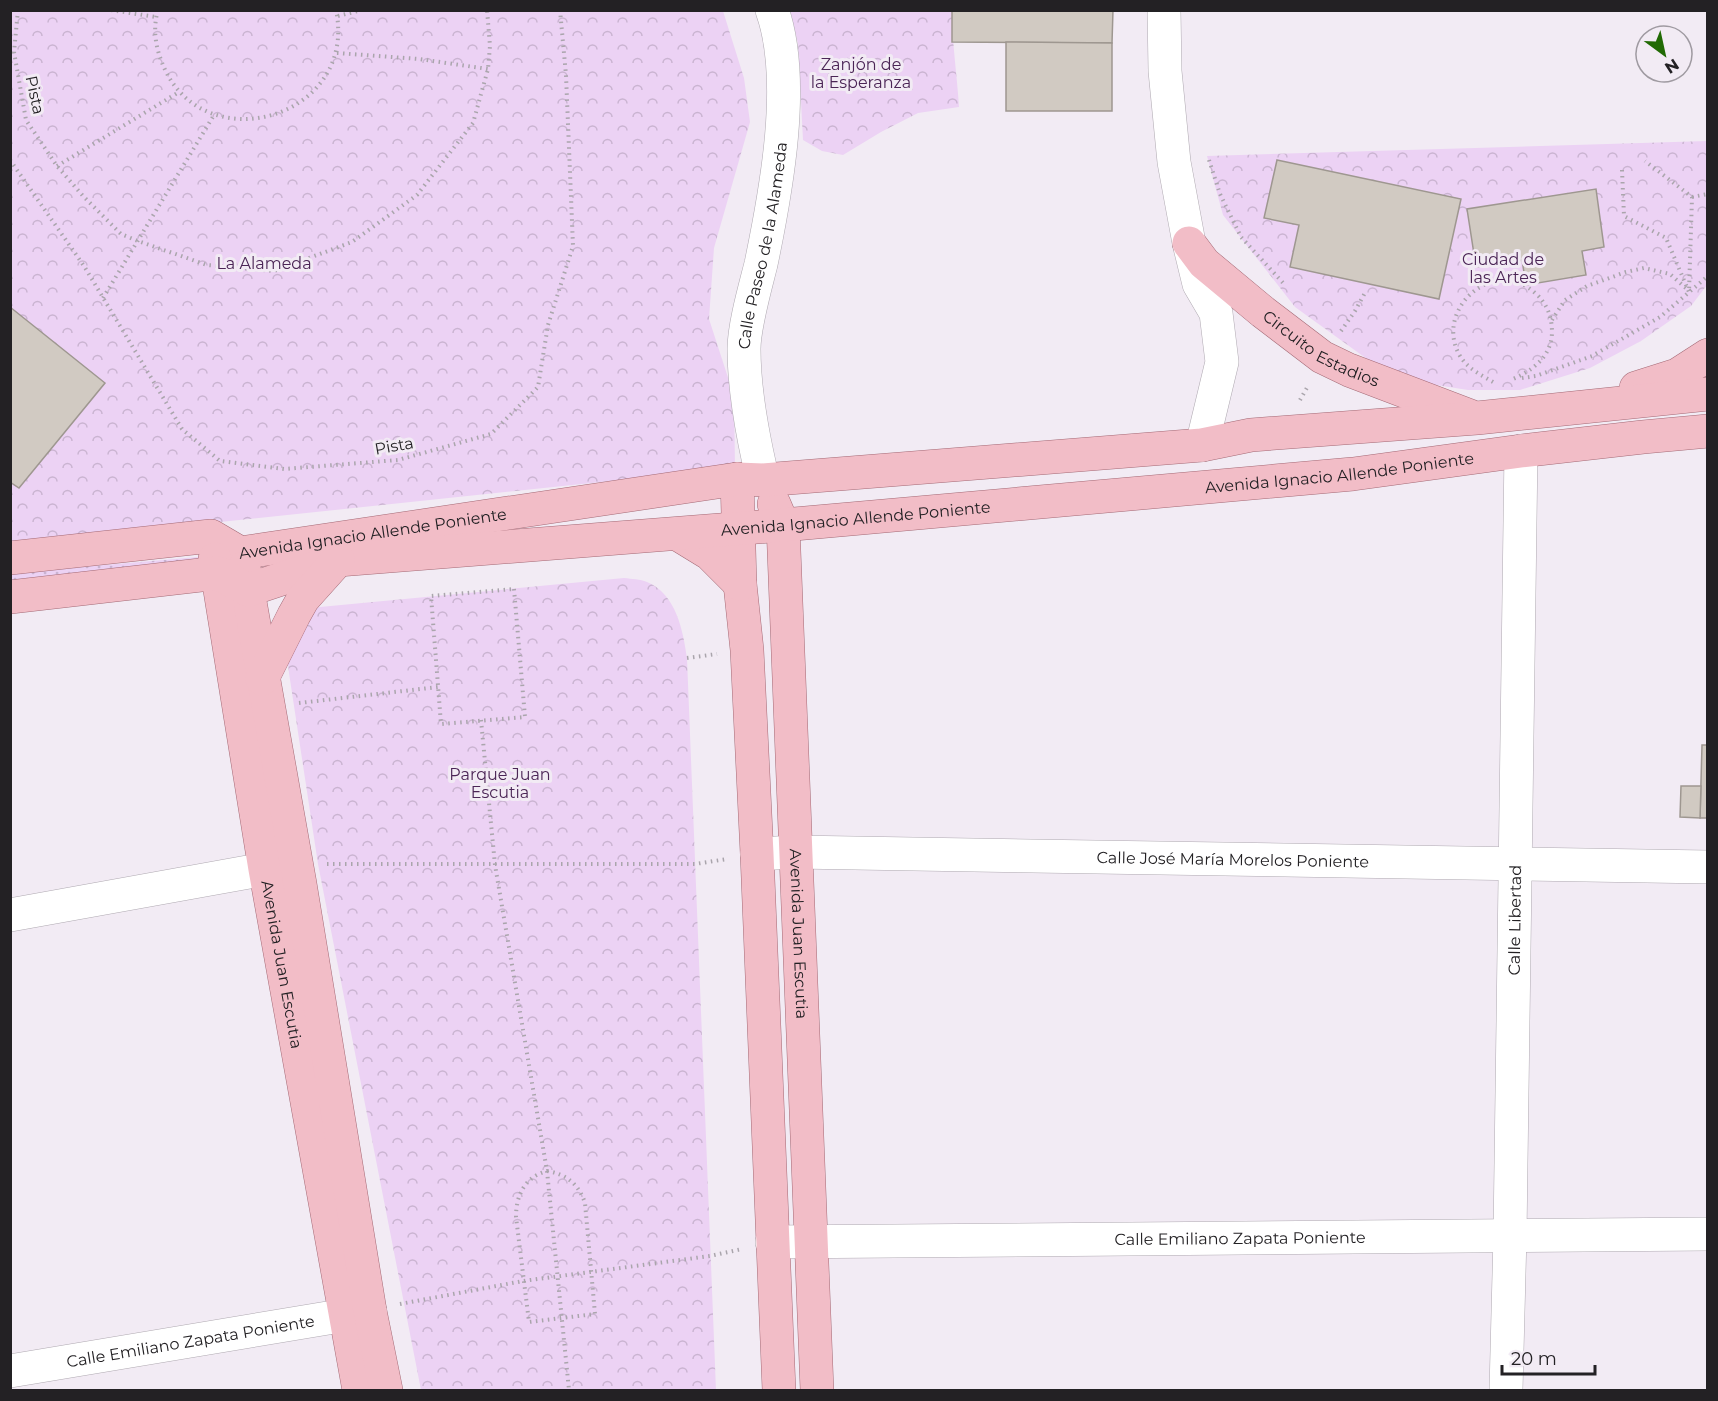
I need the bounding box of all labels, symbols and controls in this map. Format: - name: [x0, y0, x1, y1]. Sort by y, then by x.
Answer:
- north arrow: [1634, 24, 1694, 84]
- park label: Zanjón de la Esperanza: [811, 55, 911, 92]
- text: N: [1661, 55, 1682, 78]
- street label: Pista: [22, 74, 48, 116]
- street label: Calle Paseo de la Alameda: [734, 141, 790, 350]
- park label: Ciudad de las Artes: [1462, 250, 1544, 287]
- park label: La Alameda: [216, 254, 312, 273]
- street label: Circuito Estadios: [1259, 306, 1382, 390]
- street label: Pista: [373, 433, 415, 459]
- street label: Avenida Ignacio Allende Poniente: [1204, 448, 1475, 497]
- street label: Avenida Ignacio Allende Poniente: [720, 497, 991, 539]
- street label: Avenida Ignacio Allende Poniente: [238, 504, 508, 563]
- park label: Parque Juan Escutia: [449, 765, 551, 802]
- street label: Calle José María Morelos Poniente: [1097, 847, 1369, 871]
- street label: Avenida Juan Escutia: [786, 848, 812, 1019]
- street label: Calle Libertad: [1504, 865, 1525, 976]
- street label: Avenida Juan Escutia: [258, 879, 307, 1050]
- street label: Calle Emiliano Zapata Poniente: [1114, 1227, 1366, 1249]
- street label: Calle Emiliano Zapata Poniente: [65, 1311, 316, 1371]
- scale bar: [1502, 1338, 1595, 1376]
- text: 20 m: [1511, 1348, 1557, 1370]

